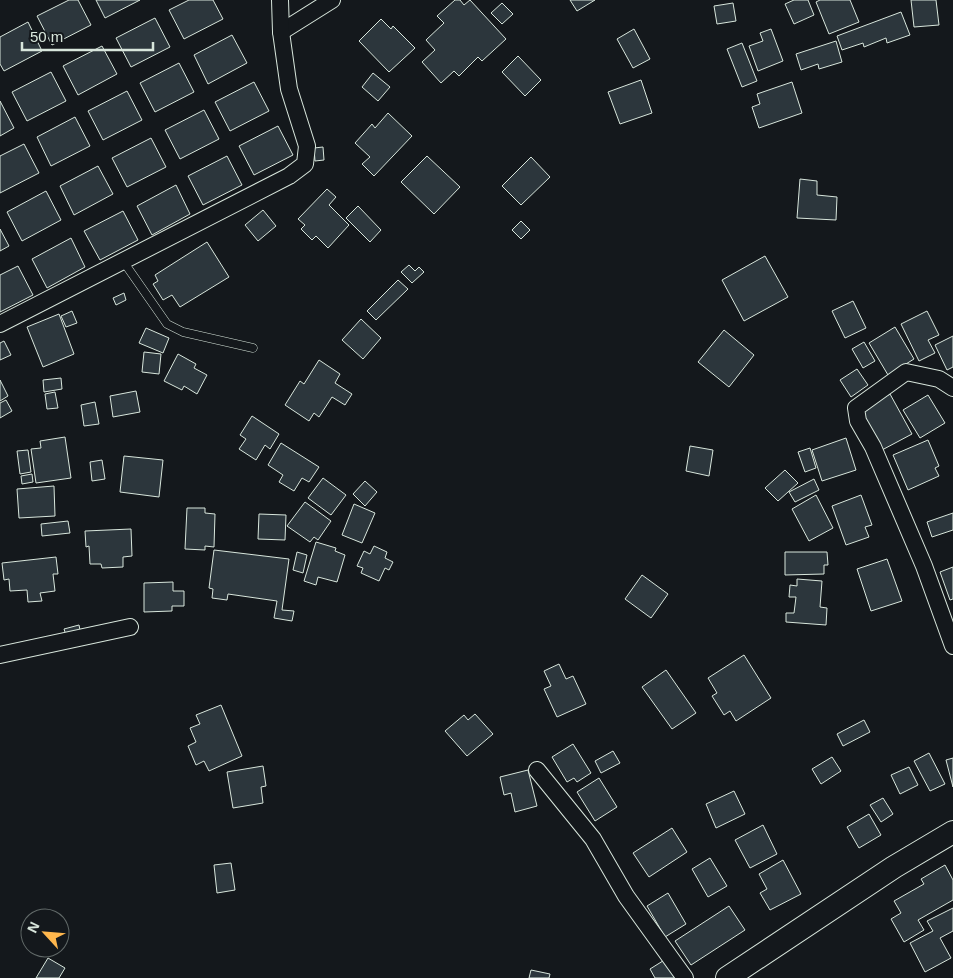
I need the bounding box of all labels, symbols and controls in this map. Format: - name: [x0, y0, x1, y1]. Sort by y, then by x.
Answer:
- scale bar: [22, 20, 154, 52]
- text: 50 m: [30, 28, 63, 45]
- north arrow: [20, 908, 70, 958]
- text: N: [24, 919, 43, 935]

